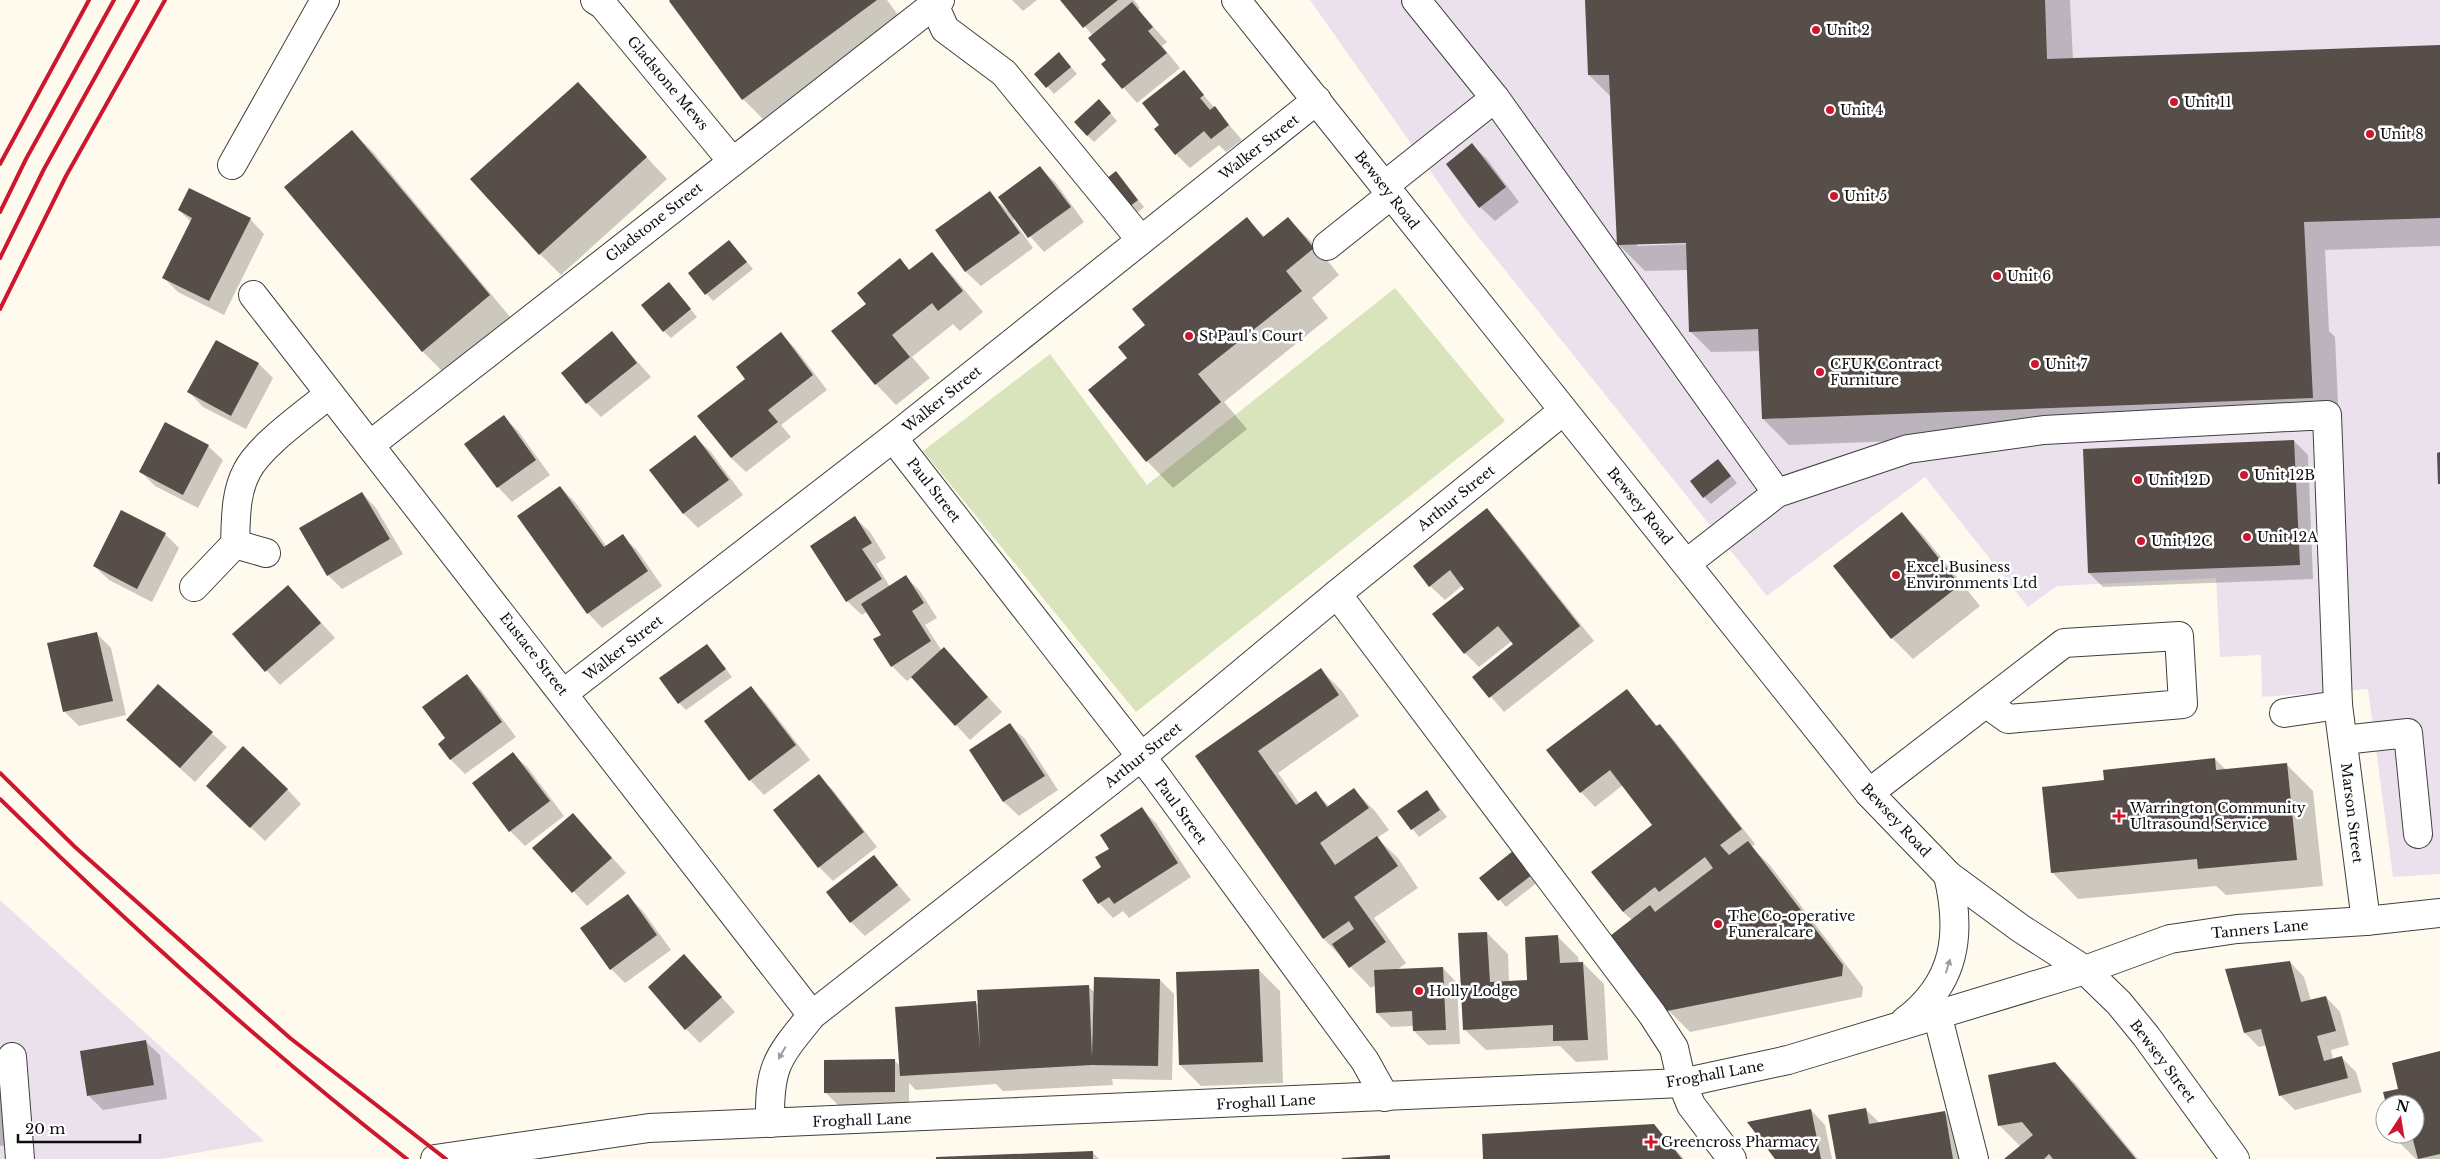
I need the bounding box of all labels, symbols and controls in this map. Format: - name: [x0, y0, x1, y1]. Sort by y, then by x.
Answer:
- place label: Unit 2: [1826, 21, 1870, 39]
- marker: Unit 2: [1810, 24, 1822, 36]
- street label: Gladstone Mews: [623, 32, 713, 134]
- place label: Unit 11: [2184, 93, 2232, 111]
- marker: Unit 11: [2168, 96, 2180, 108]
- place label: Unit 4: [1840, 101, 1884, 119]
- marker: Unit 4: [1824, 104, 1836, 116]
- street label: Walker Street: [1215, 110, 1303, 184]
- place label: Unit 8: [2380, 125, 2424, 143]
- marker: Unit 8: [2364, 128, 2376, 140]
- street label: Bewsey Road: [1351, 147, 1423, 233]
- street label: Gladstone Street: [602, 178, 707, 266]
- place label: Unit 5: [1844, 187, 1887, 205]
- marker: Unit 5: [1828, 190, 1840, 202]
- place label: Unit 6: [2007, 267, 2051, 285]
- marker: Unit 6: [1991, 270, 2003, 282]
- place label: St Paul's Court: [1199, 327, 1304, 345]
- marker: St Paul's Court: [1183, 330, 1195, 342]
- place label: CFUK Contract Furniture: [1830, 355, 1941, 389]
- place label: Unit 7: [2045, 355, 2088, 373]
- marker: Unit 7: [2029, 358, 2041, 370]
- street label: Walker Street: [898, 361, 986, 437]
- marker: CFUK Contract Furniture: [1814, 366, 1826, 378]
- street label: Paul Street: [903, 454, 965, 527]
- street label: Arthur Street: [1413, 461, 1499, 535]
- street label: Bewsey Road: [1603, 464, 1677, 549]
- place label: Unit 12B: [2254, 466, 2315, 484]
- marker: Unit 12B: [2238, 469, 2250, 481]
- place label: Unit 12D: [2148, 471, 2211, 489]
- marker: Unit 12D: [2132, 474, 2144, 486]
- place label: Unit 12A: [2257, 528, 2318, 546]
- marker: Unit 12A: [2241, 531, 2253, 543]
- place label: Unit 12C: [2151, 532, 2212, 550]
- marker: Unit 12C: [2135, 535, 2147, 547]
- place label: Excel Business Environments Ltd: [1906, 558, 2038, 592]
- marker: Excel Business Environments Ltd: [1890, 569, 1902, 581]
- street label: Eustace Street: [496, 609, 572, 700]
- street label: Walker Street: [579, 611, 667, 685]
- street label: Arthur Street: [1100, 718, 1186, 792]
- street label: Marson Street: [2337, 762, 2367, 865]
- street label: Paul Street: [1151, 774, 1211, 848]
- street label: Bewsey Road: [1857, 779, 1935, 861]
- place label: Warrington Community Ultrasound Service: [2129, 799, 2306, 833]
- marker: Warrington Community Ultrasound Service: [2112, 809, 2126, 823]
- place label: The Co-operative Funeralcare: [1728, 907, 1855, 941]
- street label: Tanners Lane: [2211, 916, 2309, 942]
- marker: The Co-operative Funeralcare: [1712, 918, 1724, 930]
- one-way arrow: [1945, 958, 1953, 973]
- place label: Holly Lodge: [1429, 982, 1517, 1000]
- marker: Holly Lodge: [1413, 985, 1425, 997]
- street label: Bewsey Street: [2126, 1016, 2200, 1107]
- one-way arrow: [778, 1047, 787, 1060]
- street label: Froghall Lane: [1664, 1057, 1766, 1091]
- street label: Froghall Lane: [1216, 1090, 1316, 1114]
- north arrow: [2375, 1094, 2425, 1144]
- text: N: [2394, 1096, 2411, 1116]
- street label: Froghall Lane: [812, 1109, 912, 1131]
- scale bar: [18, 1112, 140, 1144]
- text: 20 m: [25, 1119, 65, 1138]
- place label: Greencross Pharmacy: [1661, 1133, 1818, 1151]
- marker: Greencross Pharmacy: [1645, 1136, 1657, 1148]

